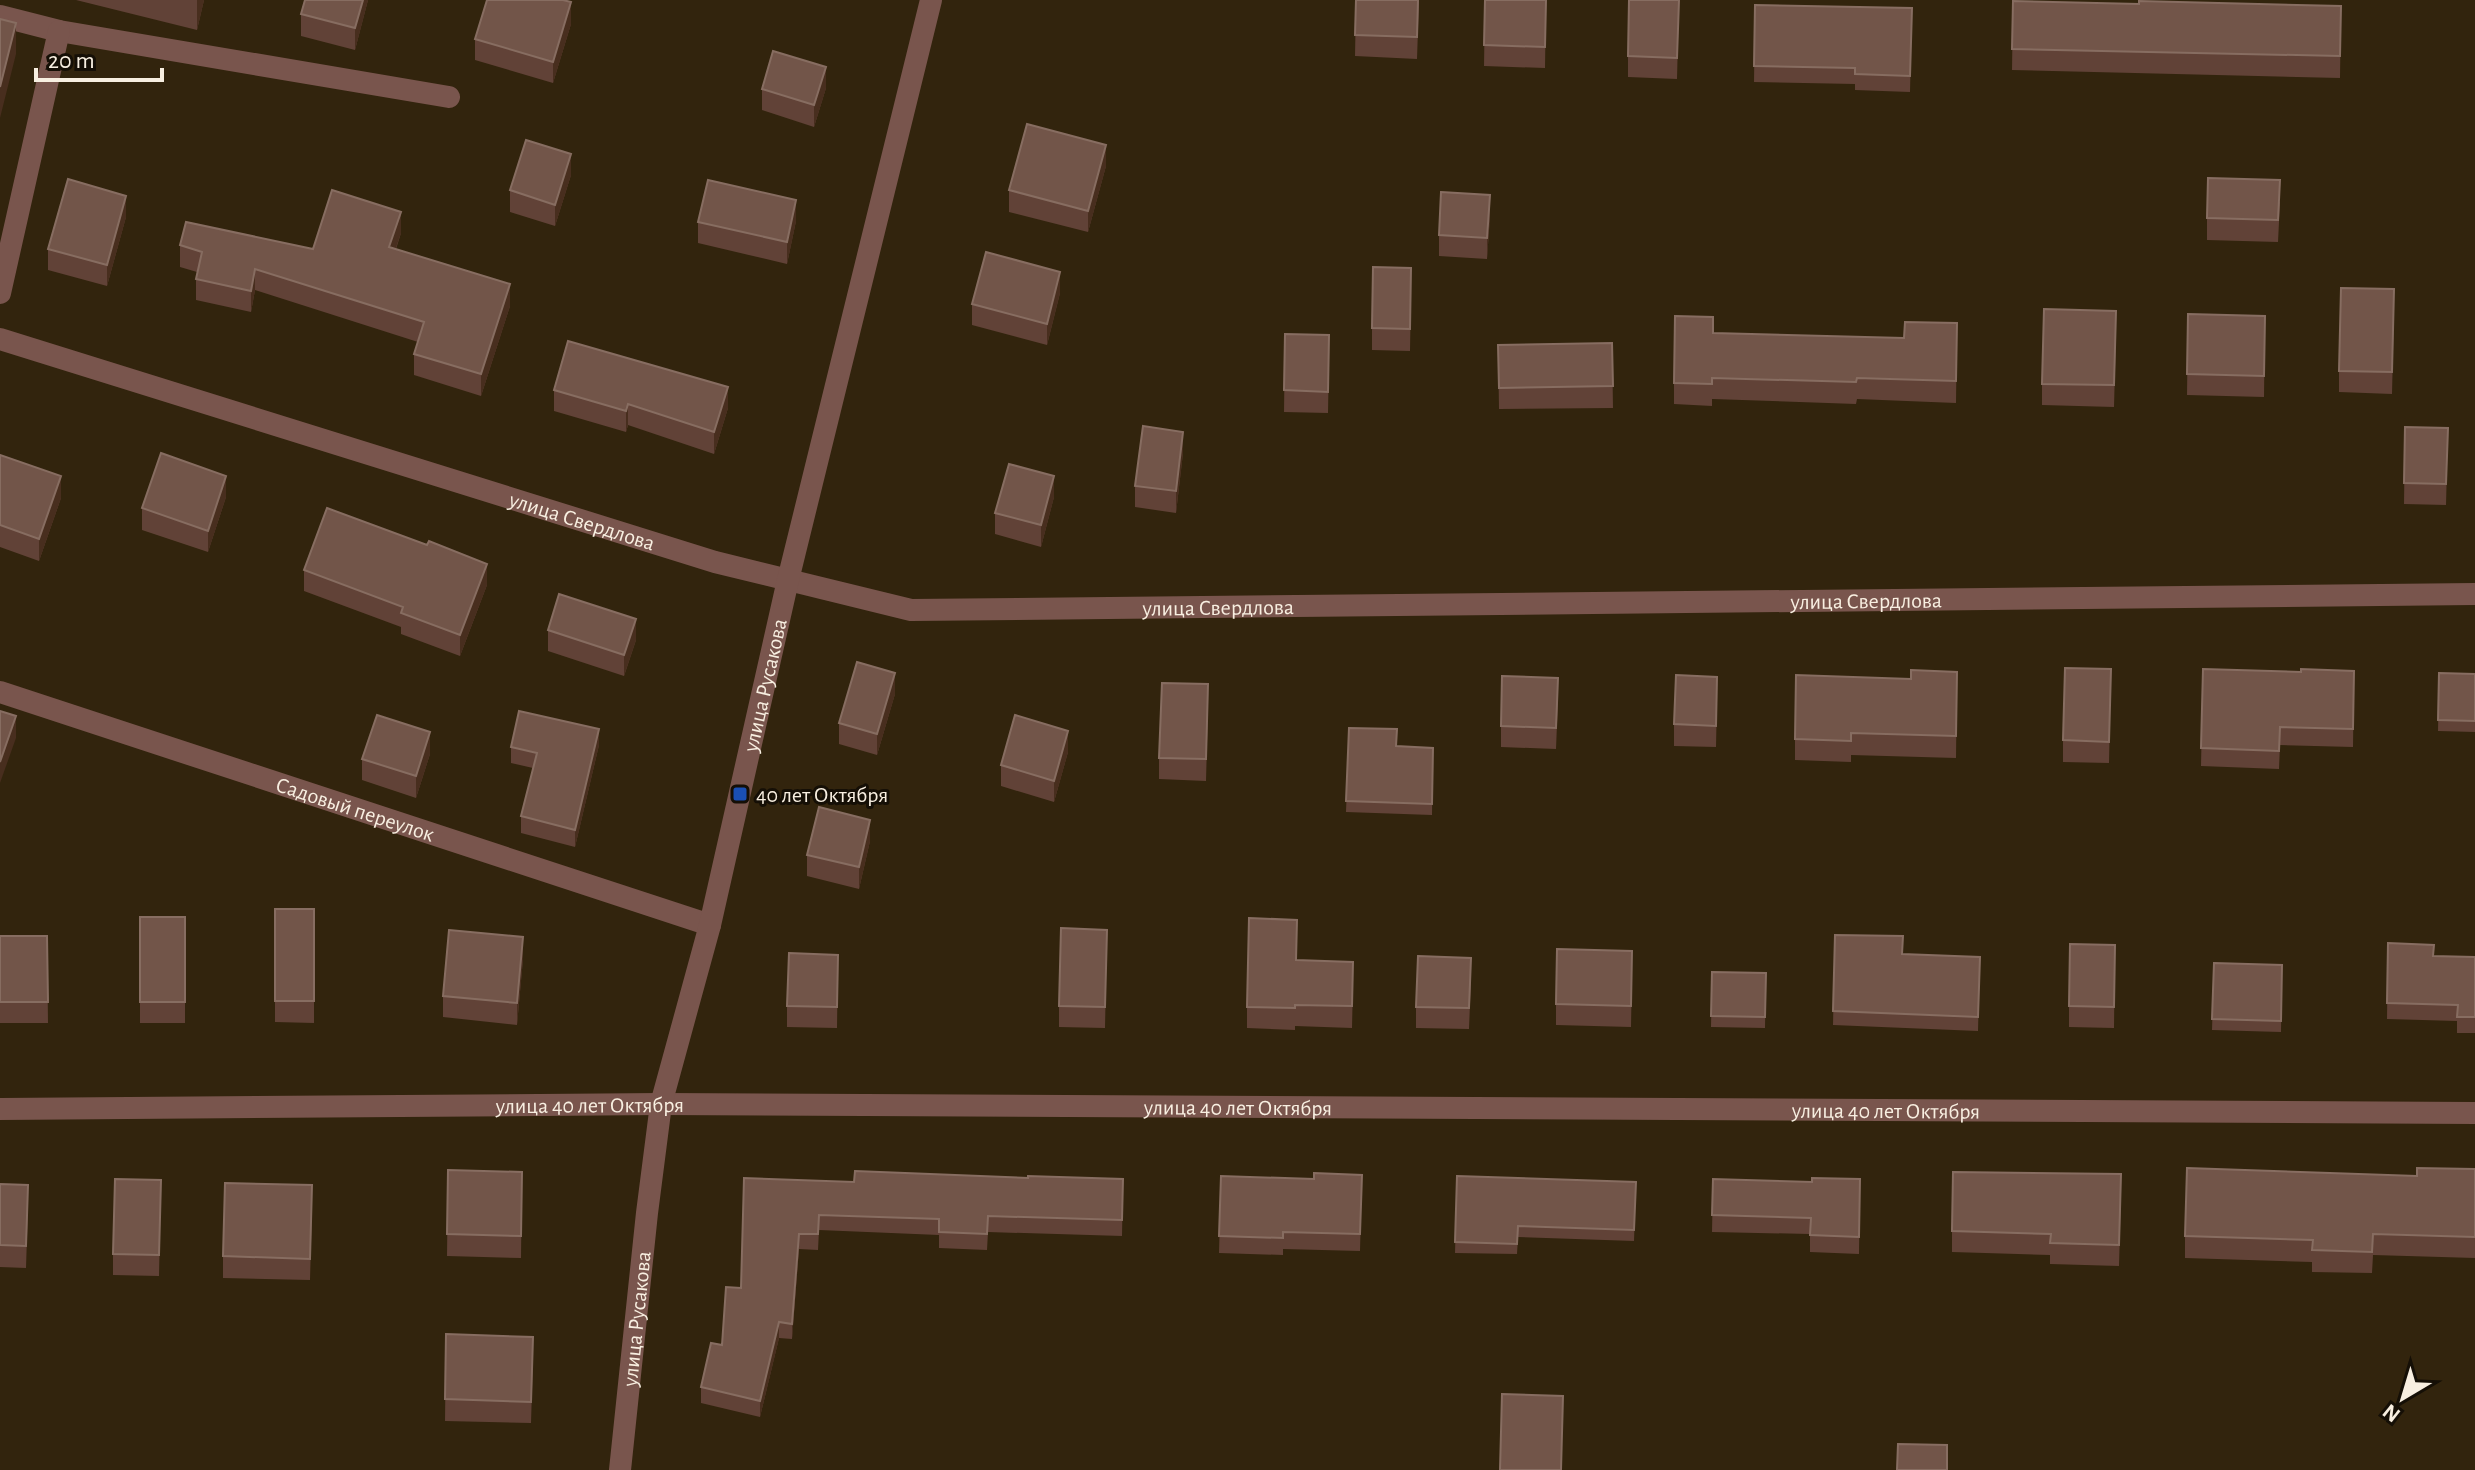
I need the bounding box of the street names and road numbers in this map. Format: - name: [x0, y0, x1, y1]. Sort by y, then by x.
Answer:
- street label: улица Свердлова: [506, 488, 658, 555]
- street label: улица Свердлова: [1789, 589, 1942, 613]
- street label: улица Свердлова: [1141, 596, 1294, 620]
- street label: улица Русакова: [739, 616, 791, 755]
- street label: Садовый переулок: [273, 773, 437, 846]
- street label: улица 40 лет Октября: [495, 1094, 684, 1117]
- street label: улица 40 лет Октября: [1143, 1096, 1332, 1119]
- street label: улица 40 лет Октября: [1791, 1100, 1980, 1123]
- street label: улица Русакова: [619, 1250, 655, 1389]

